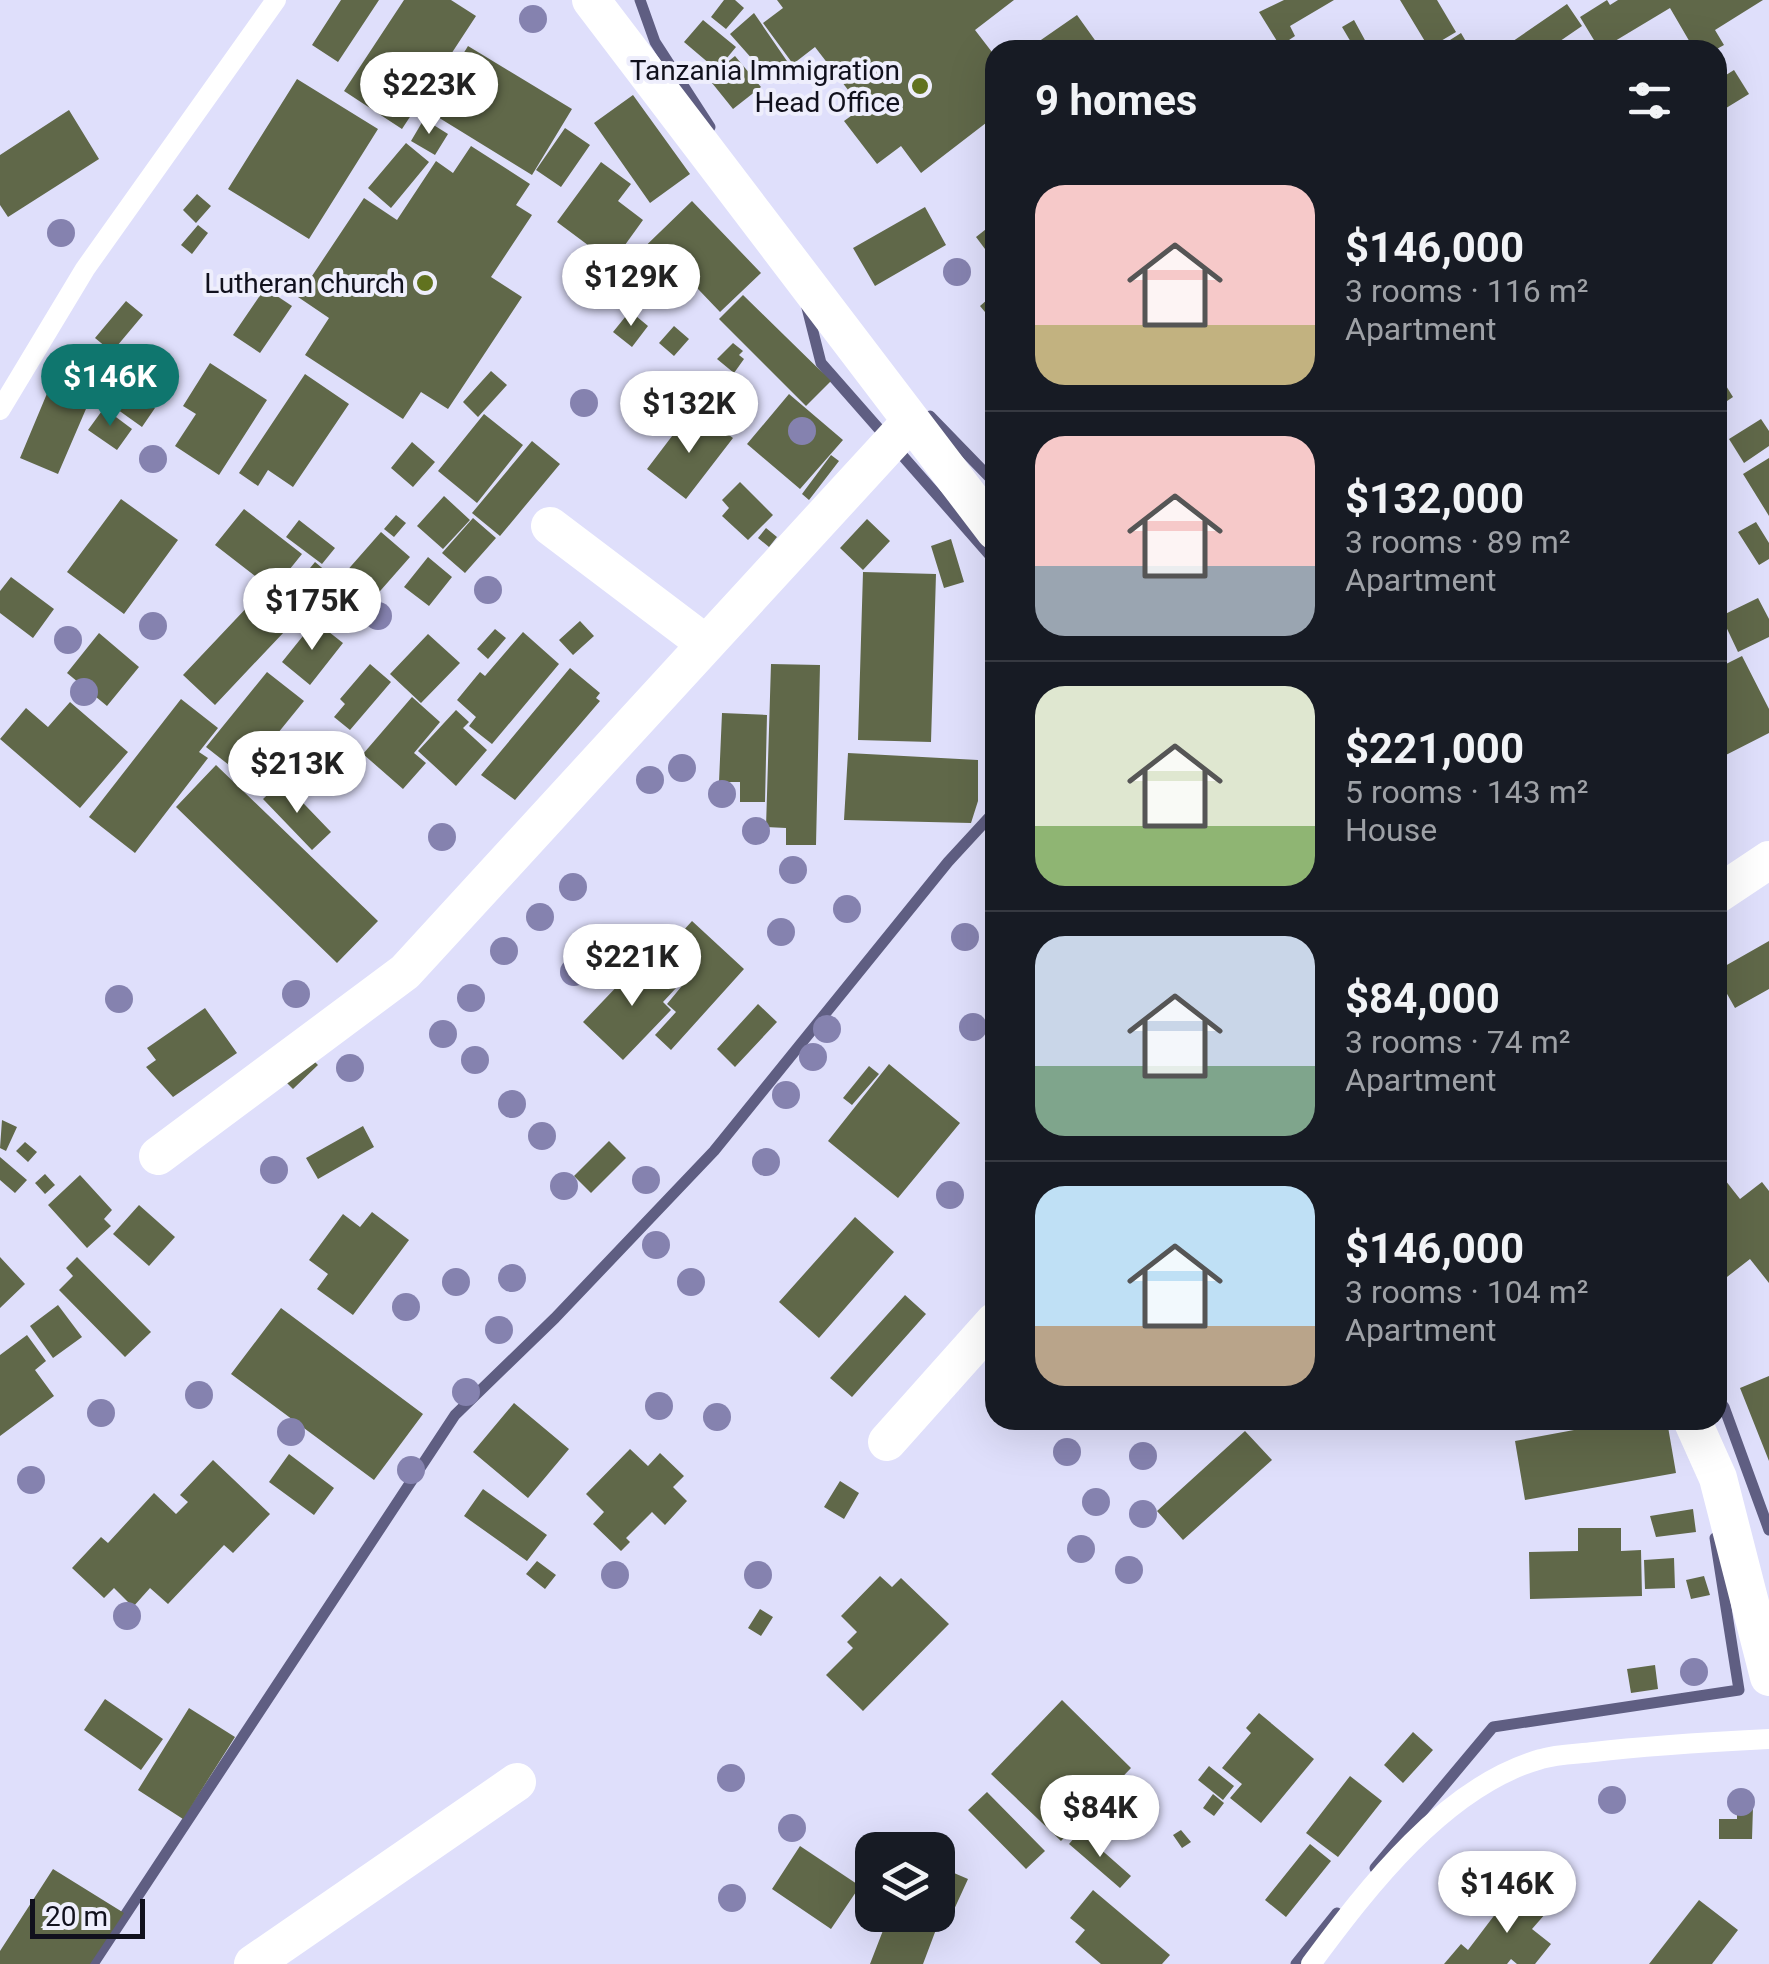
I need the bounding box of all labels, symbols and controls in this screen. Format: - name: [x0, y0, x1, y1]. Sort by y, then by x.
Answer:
- pin: $223K: [359, 52, 499, 137]
- place label: Tanzania Immigration Head Office: [630, 54, 900, 119]
- text: $223K: [382, 65, 476, 103]
- icon: filters: [1622, 73, 1677, 128]
- marker: Tanzania Immigration Head Office: [909, 75, 931, 97]
- text: 9 homes: [1035, 76, 1197, 125]
- text: $146,000: [1345, 223, 1524, 272]
- icon: home: [1115, 225, 1235, 345]
- pin: $129K: [561, 244, 701, 329]
- text: $129K: [584, 257, 678, 295]
- place label: Lutheran church: [204, 267, 405, 300]
- marker: Lutheran church: [414, 272, 436, 294]
- text: 3 rooms · 116 m²: [1345, 272, 1588, 310]
- text: Apartment: [1345, 310, 1497, 348]
- pin: $146K: [40, 344, 180, 429]
- text: $146K: [63, 357, 157, 395]
- pin: $132K: [619, 371, 759, 456]
- text: $132K: [642, 384, 736, 422]
- text: $132,000: [1345, 474, 1524, 523]
- icon: home: [1115, 476, 1235, 596]
- text: 3 rooms · 89 m²: [1345, 523, 1570, 561]
- text: Apartment: [1345, 561, 1497, 599]
- pin: $175K: [242, 568, 382, 653]
- text: $175K: [265, 581, 359, 619]
- text: $221,000: [1345, 724, 1524, 773]
- icon: home: [1115, 726, 1235, 846]
- pin: $213K: [227, 731, 367, 816]
- text: $213K: [250, 744, 344, 782]
- text: 5 rooms · 143 m²: [1345, 773, 1588, 811]
- text: House: [1345, 811, 1437, 849]
- pin: $221K: [562, 924, 702, 1009]
- text: $221K: [585, 937, 679, 975]
- text: $84,000: [1345, 974, 1500, 1023]
- icon: home: [1115, 976, 1235, 1096]
- text: 3 rooms · 74 m²: [1345, 1023, 1570, 1061]
- text: Apartment: [1345, 1061, 1497, 1099]
- text: $146,000: [1345, 1224, 1524, 1273]
- icon: home: [1115, 1226, 1235, 1346]
- text: 3 rooms · 104 m²: [1345, 1273, 1588, 1311]
- text: Apartment: [1345, 1311, 1497, 1349]
- pin: $84K: [1041, 1775, 1159, 1860]
- text: $84K: [1062, 1788, 1138, 1826]
- map controls: [855, 1832, 955, 1932]
- button: layers: [855, 1832, 955, 1932]
- pin: $146K: [1437, 1851, 1577, 1936]
- text: $146K: [1460, 1864, 1554, 1902]
- scale bar: [30, 1894, 145, 1938]
- text: 20 m: [45, 1900, 108, 1933]

